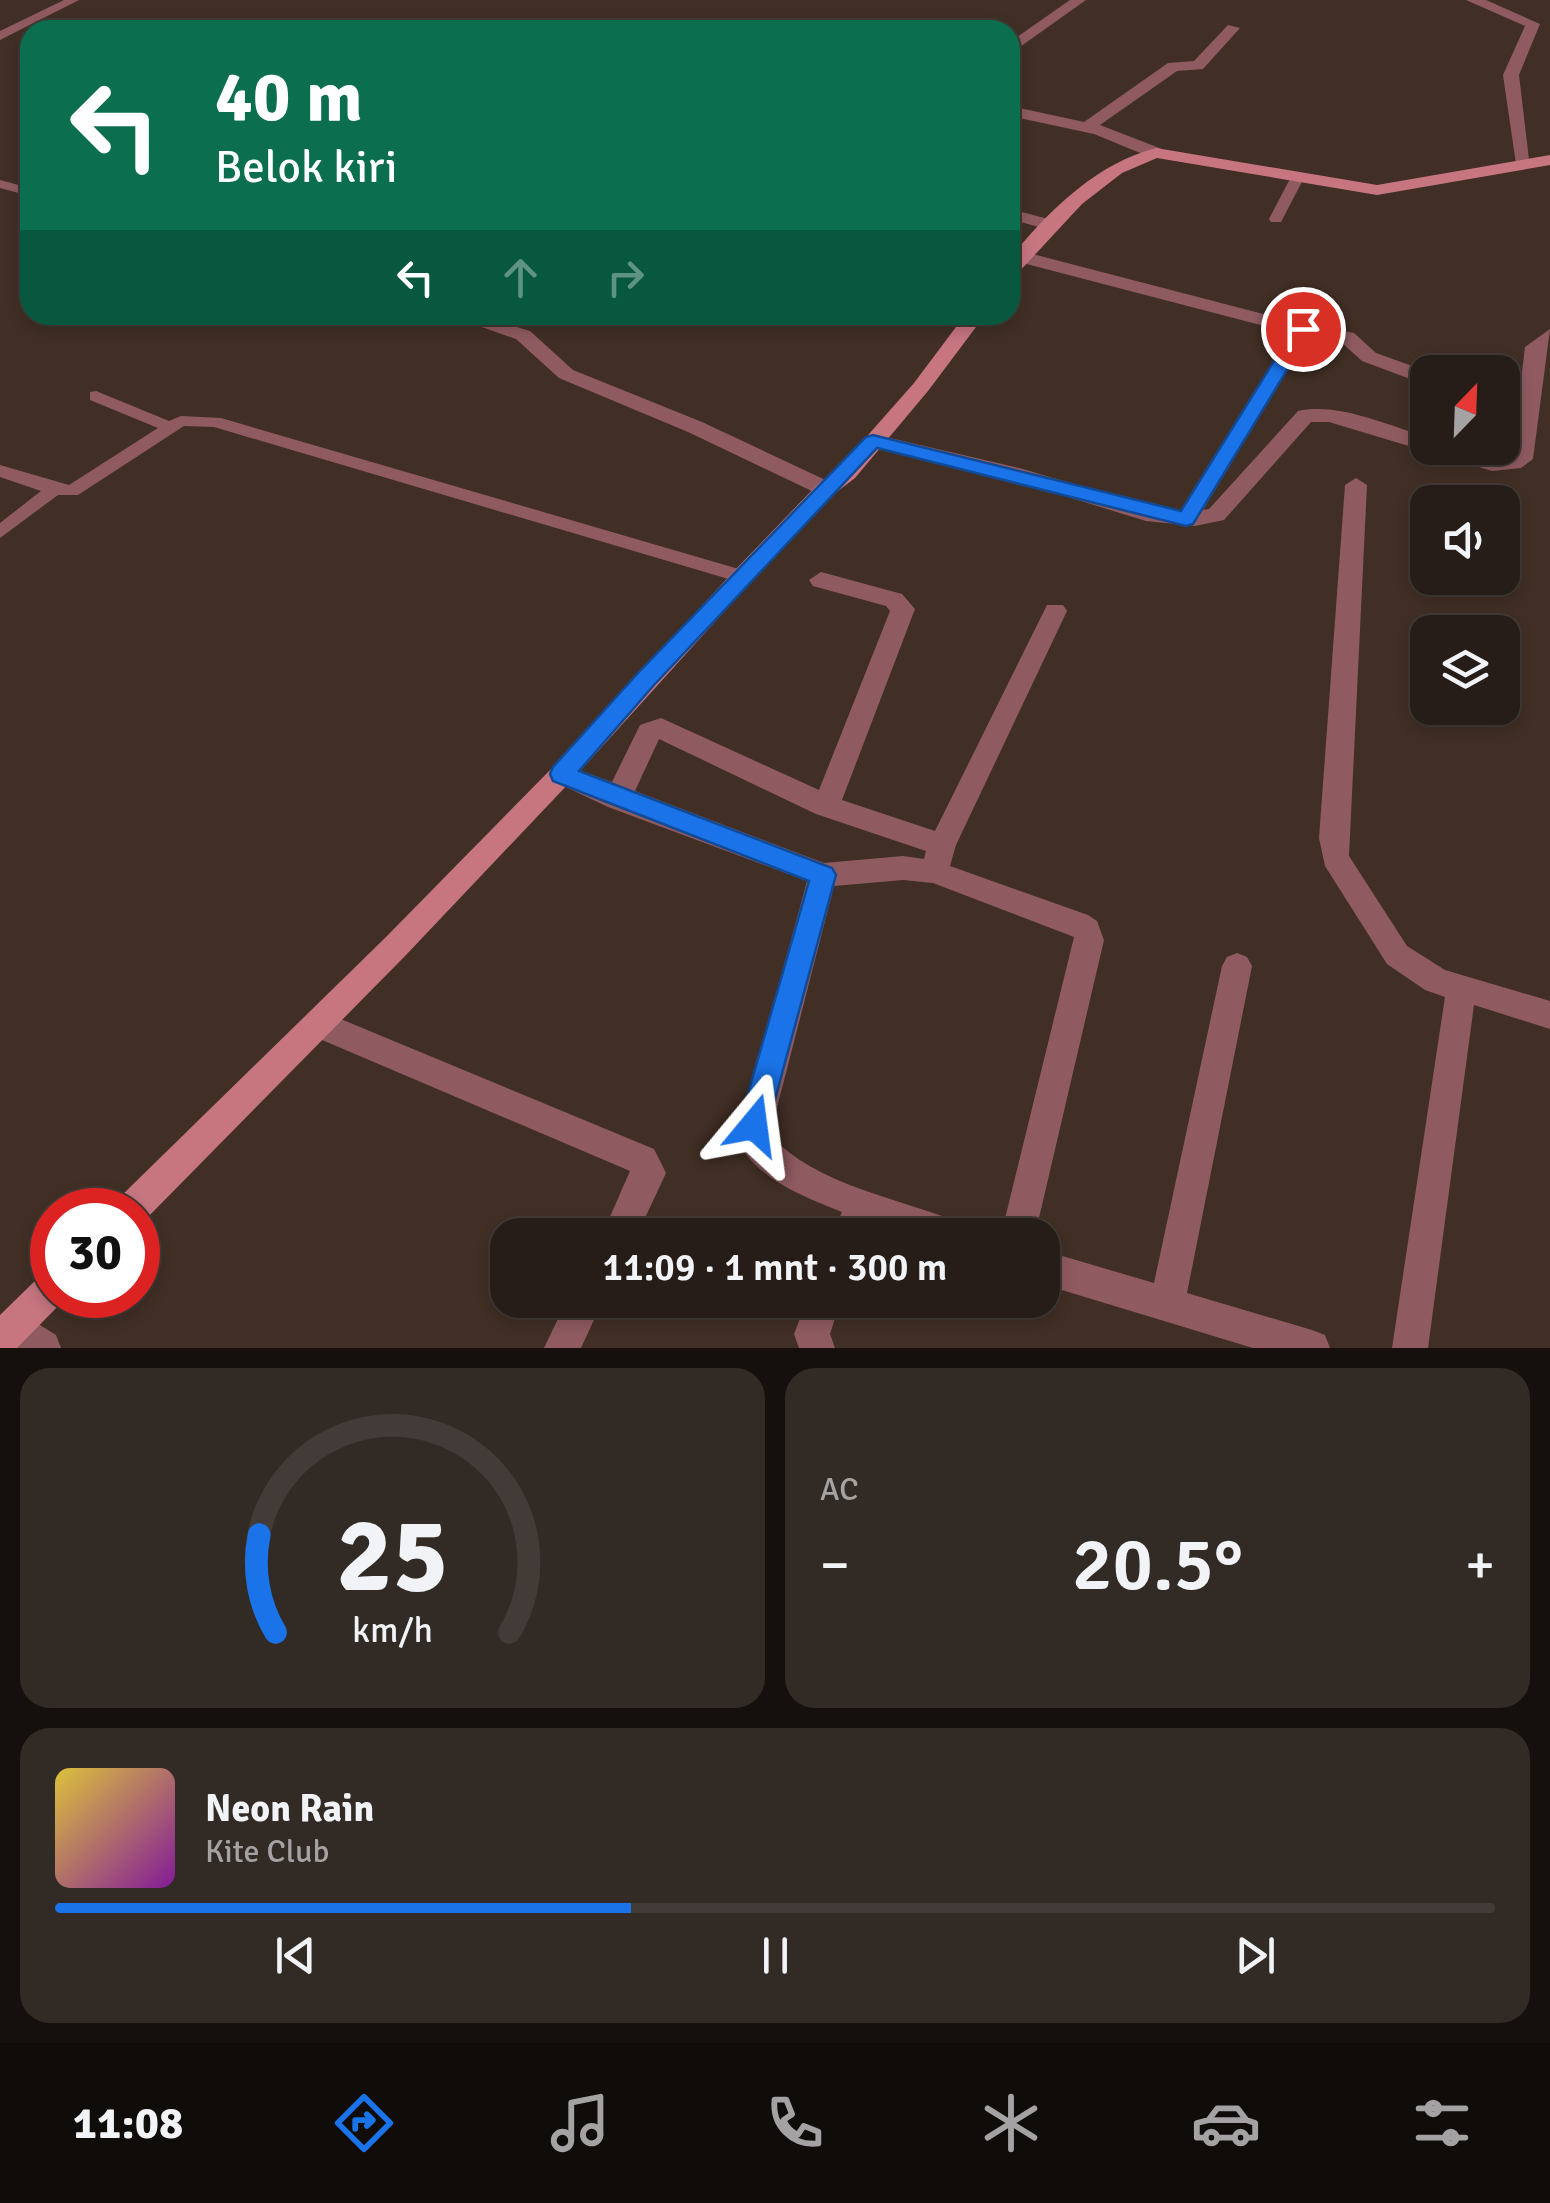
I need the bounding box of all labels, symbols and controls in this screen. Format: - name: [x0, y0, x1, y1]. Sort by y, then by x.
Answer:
- text: 40 m: [215, 54, 363, 140]
- icon: left: [50, 60, 180, 190]
- text: Belok kiri: [215, 140, 397, 195]
- icon: left: [388, 250, 443, 305]
- icon: ahead: [493, 250, 548, 305]
- icon: right: [598, 250, 653, 305]
- pin: [1261, 287, 1346, 372]
- icon: arrive: [1276, 302, 1331, 357]
- north arrow: [1410, 355, 1520, 465]
- map controls: [1410, 355, 1520, 725]
- button: sound: [1410, 485, 1520, 595]
- button: layers: [1410, 615, 1520, 725]
- position arrow: [702, 1073, 806, 1177]
- speed limit sign: 30: [30, 1188, 160, 1318]
- text: 11:09 · 1 mnt · 300 m: [603, 1244, 947, 1291]
- text: AC: [820, 1470, 858, 1509]
- text: 25: [336, 1492, 449, 1620]
- text: 20.5°: [1072, 1518, 1243, 1611]
- text: −: [820, 1531, 850, 1599]
- text: +: [1465, 1531, 1495, 1599]
- text: km/h: [352, 1608, 433, 1652]
- text: Neon Rain: [205, 1785, 374, 1832]
- text: Kite Club: [205, 1832, 329, 1871]
- icon: previous: [268, 1928, 323, 1983]
- icon: pause: [748, 1928, 803, 1983]
- icon: next: [1228, 1928, 1283, 1983]
- icon: directions: [329, 2088, 399, 2158]
- icon: music: [545, 2088, 615, 2158]
- icon: phone: [760, 2088, 830, 2158]
- icon: climate: [976, 2088, 1046, 2158]
- icon: car: [1191, 2088, 1261, 2158]
- icon: filters: [1407, 2088, 1477, 2158]
- text: 11:08: [73, 2096, 183, 2151]

